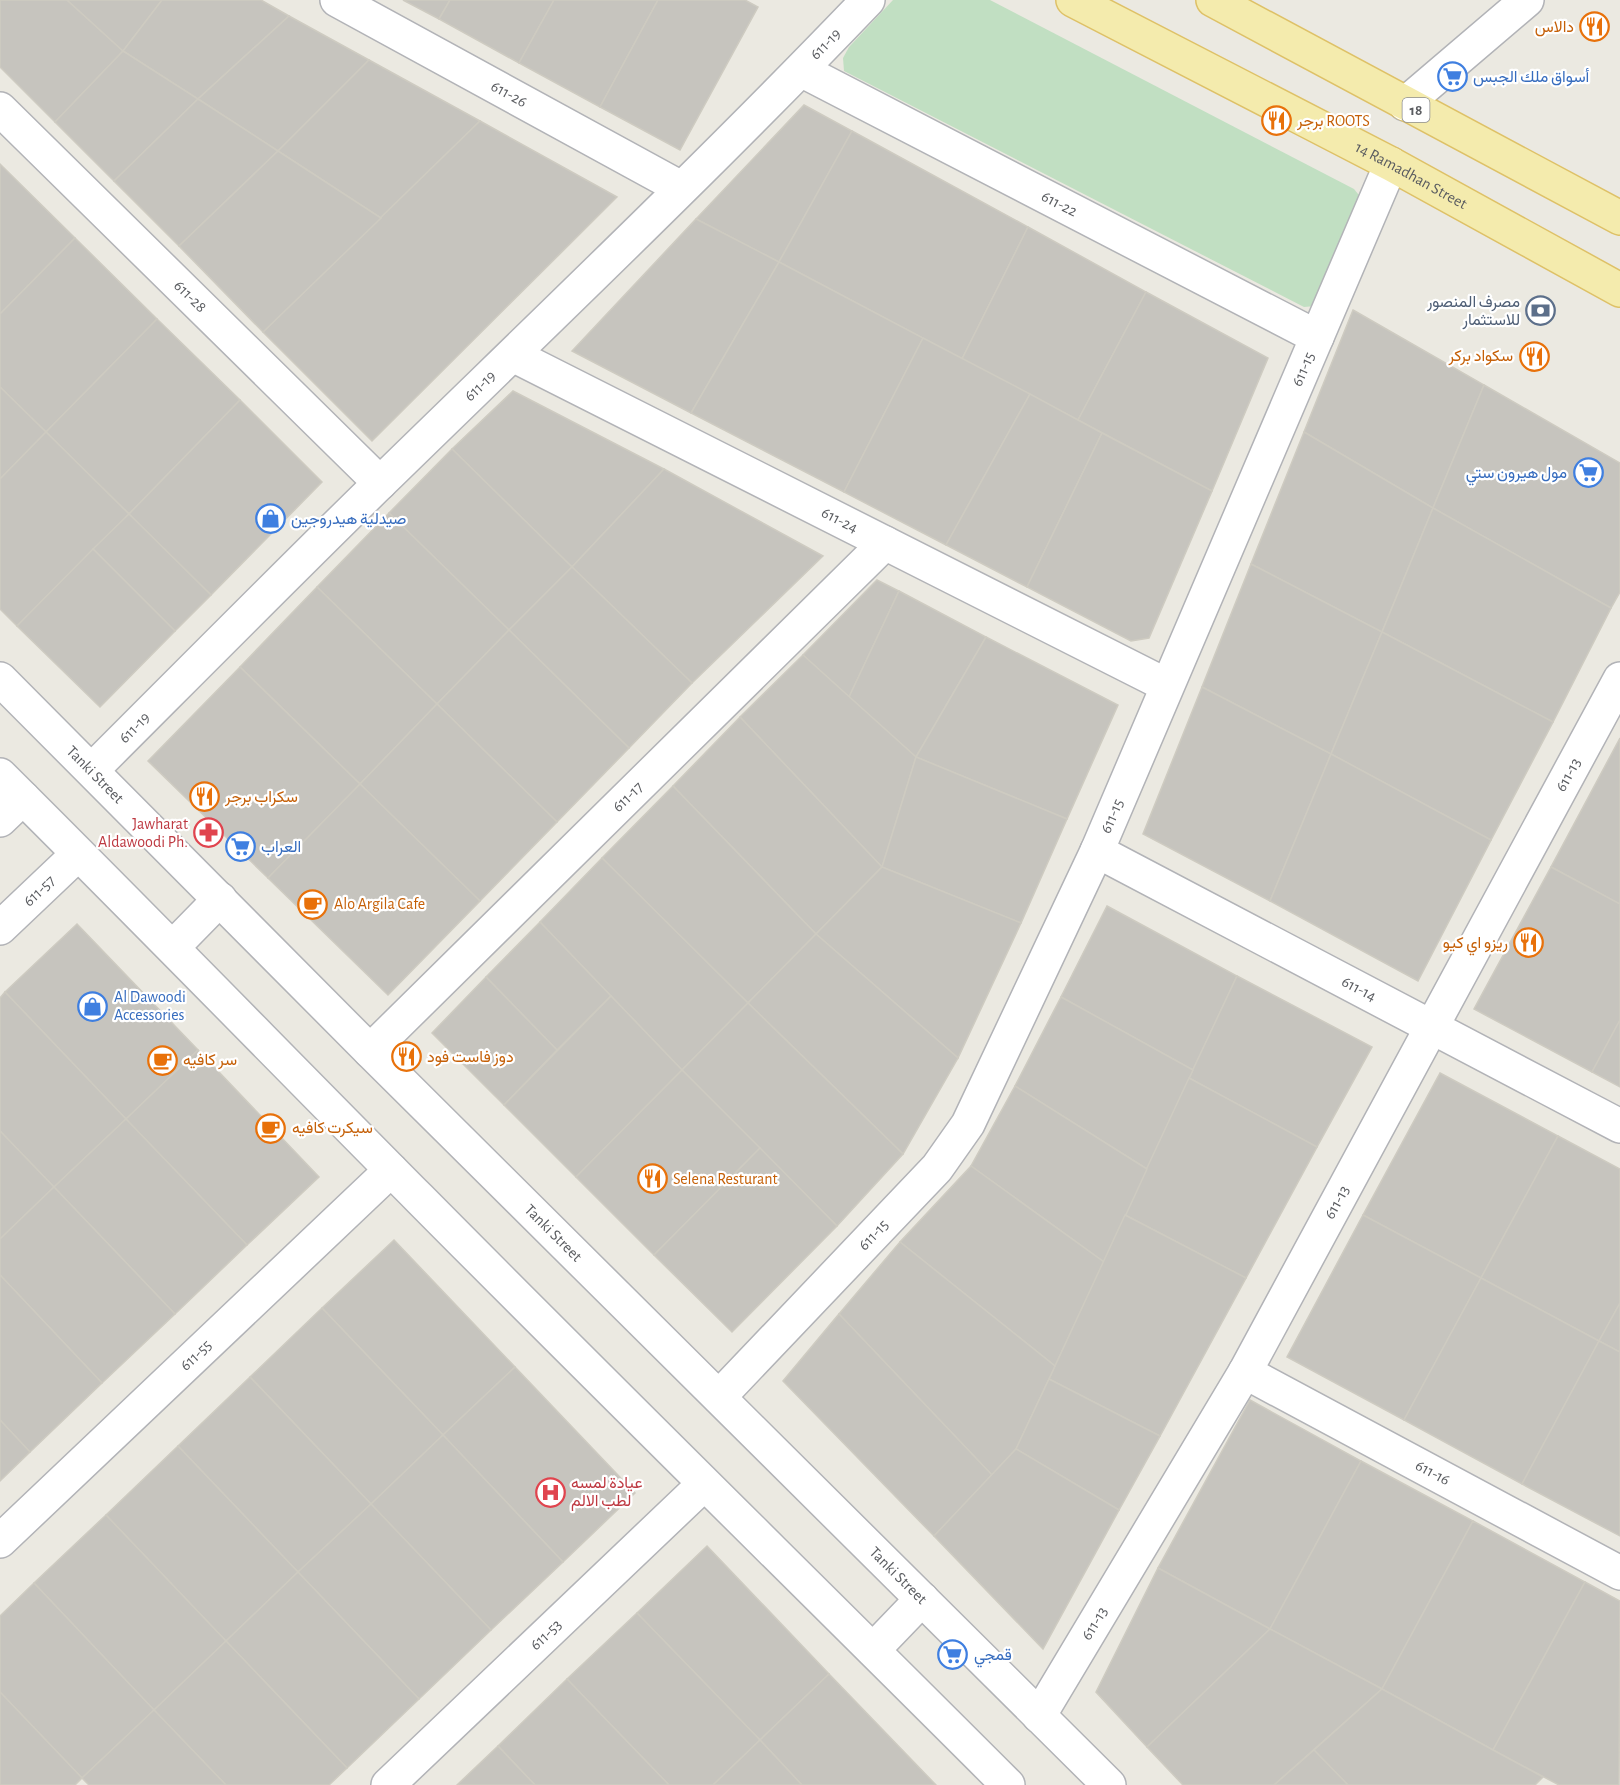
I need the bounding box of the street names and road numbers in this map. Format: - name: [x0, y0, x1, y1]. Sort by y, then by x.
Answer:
- street label: 611-19: [807, 25, 844, 63]
- street label: 611-26: [488, 78, 530, 110]
- road number: 18: [1402, 98, 1430, 122]
- street label: 14 Ramadhan Street: [1353, 139, 1470, 212]
- street label: 611-22: [1039, 188, 1080, 220]
- street label: 611-28: [171, 277, 210, 315]
- street label: 611-15: [1289, 350, 1318, 389]
- street label: 611-19: [461, 367, 499, 404]
- street label: 611-24: [819, 504, 861, 536]
- street label: 611-19: [116, 709, 153, 746]
- street label: Tanki Street: [63, 743, 127, 807]
- street label: 611-13: [1553, 755, 1584, 794]
- street label: 611-17: [609, 778, 646, 815]
- street label: 611-15: [1098, 796, 1126, 836]
- street label: 611-57: [20, 872, 58, 909]
- street label: 611-14: [1339, 973, 1379, 1005]
- street label: 611-13: [1321, 1183, 1352, 1222]
- street label: Tanki Street: [521, 1201, 585, 1265]
- street label: 611-15: [855, 1216, 892, 1253]
- street label: 611-55: [177, 1337, 215, 1374]
- street label: 611-16: [1413, 1457, 1453, 1488]
- street label: Tanki Street: [866, 1544, 930, 1607]
- street label: 611-13: [1078, 1604, 1110, 1643]
- street label: 611-53: [527, 1616, 565, 1653]

